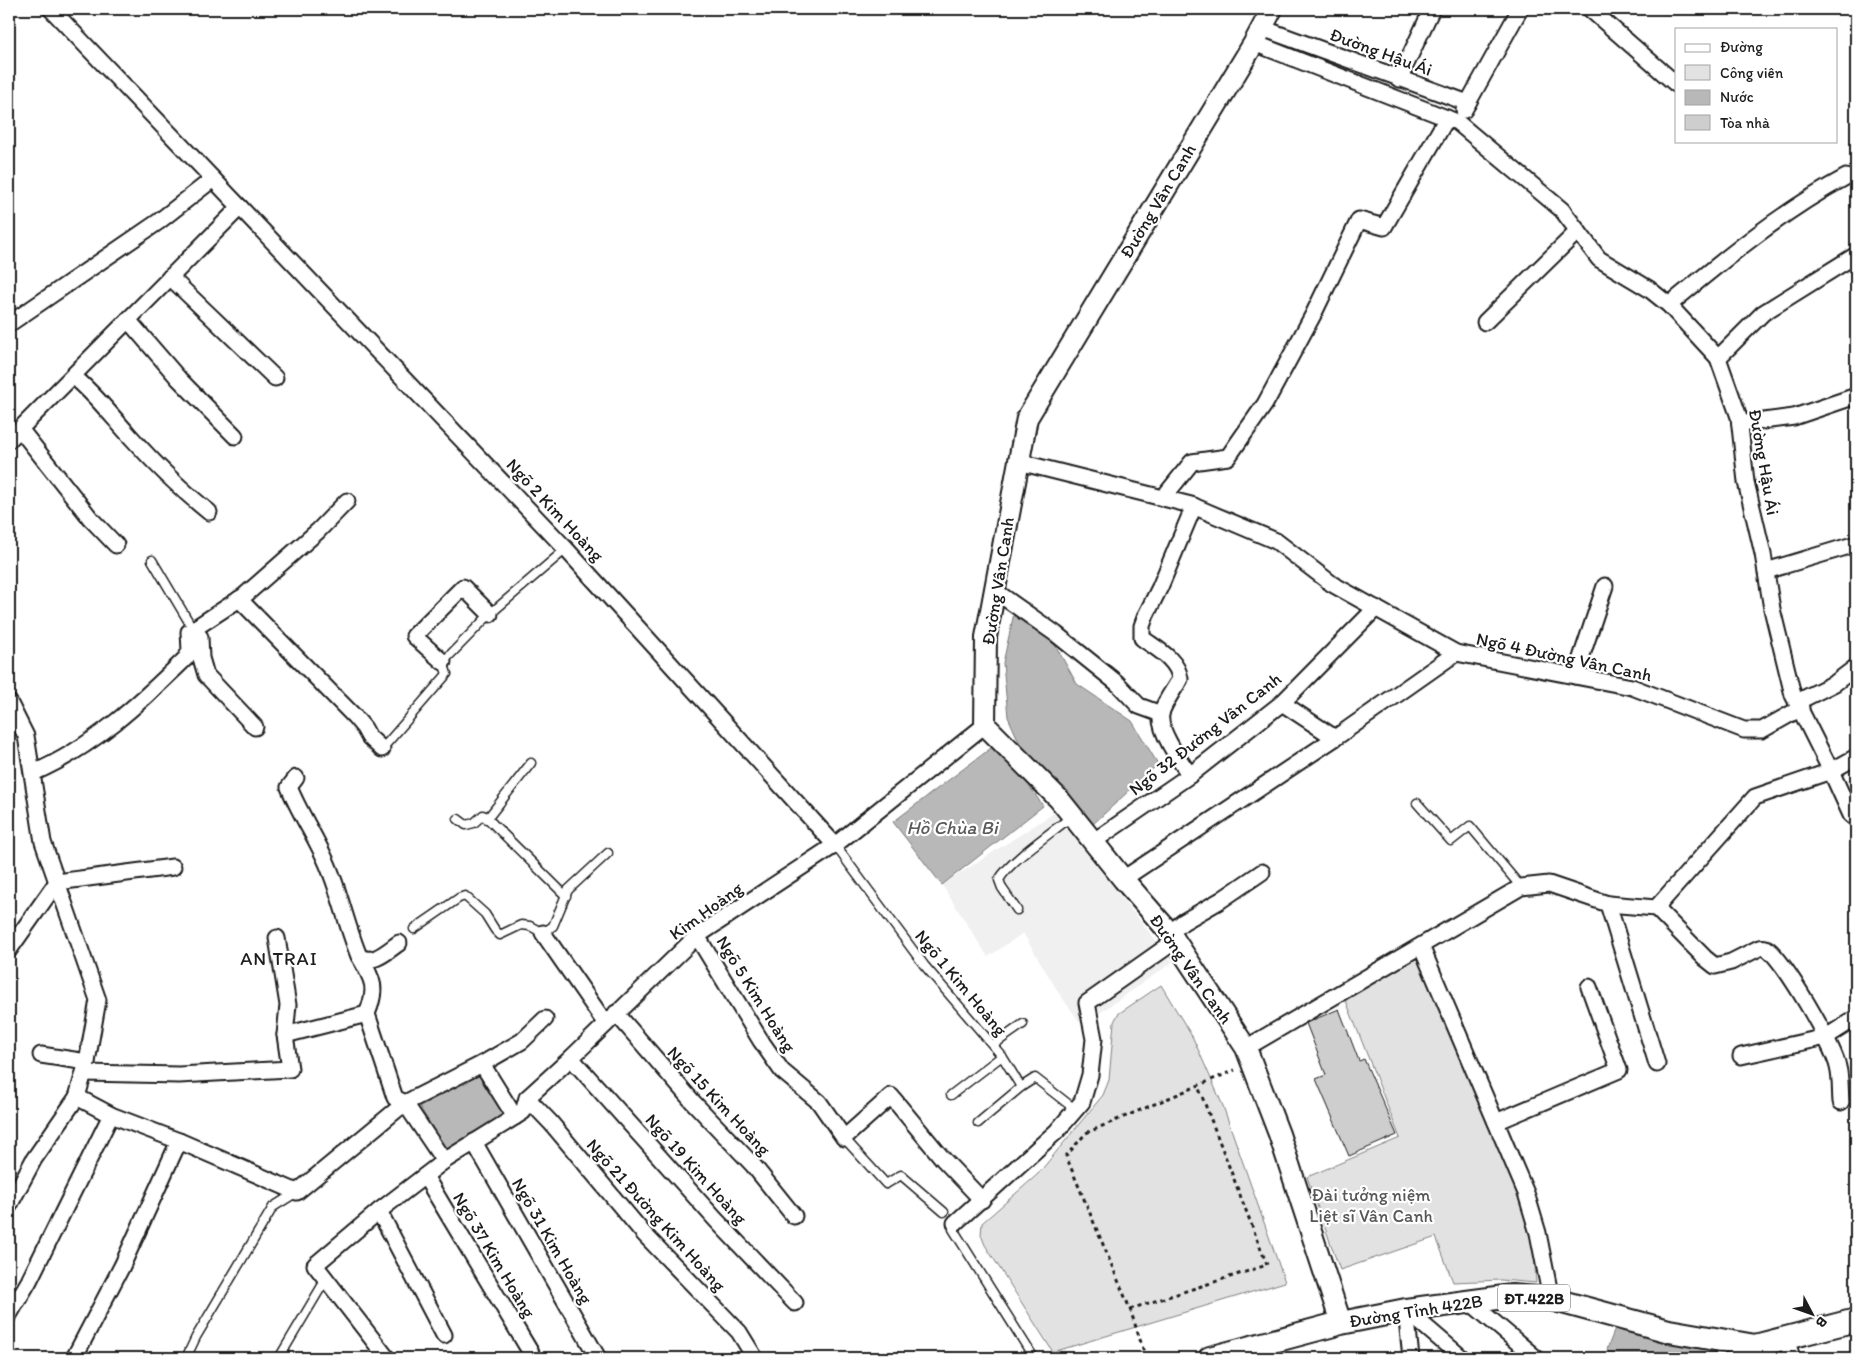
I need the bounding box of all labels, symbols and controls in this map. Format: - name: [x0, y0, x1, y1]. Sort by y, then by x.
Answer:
- street label: Đường Hậu Ái: [1327, 23, 1435, 81]
- legend: [1675, 28, 1838, 142]
- text: Đường: [1720, 38, 1763, 56]
- text: Công viên: [1720, 64, 1784, 82]
- text: Nước: [1720, 88, 1754, 106]
- text: Tòa nhà: [1720, 114, 1770, 132]
- street label: Đường Vân Canh: [1115, 140, 1201, 262]
- street label: Đường Hậu Ái: [1744, 407, 1784, 517]
- street label: Ngõ 2 Kim Hoàng: [502, 454, 609, 567]
- street label: Đường Vân Canh: [977, 515, 1019, 647]
- street label: Ngõ 4 Đường Vân Canh: [1474, 628, 1654, 686]
- street label: Ngõ 32 Đường Vân Canh: [1124, 668, 1286, 800]
- water label: Hồ Chùa Bi: [906, 816, 1000, 839]
- street label: Kim Hoàng: [665, 877, 748, 945]
- street label: Đường Vân Canh: [1145, 910, 1237, 1028]
- street label: Ngõ 1 Kim Hoàng: [910, 925, 1012, 1041]
- street label: Ngõ 5 Kim Hoàng: [711, 932, 801, 1057]
- district label: AN TRAI: [240, 947, 318, 970]
- street label: Ngõ 15 Kim Hoàng: [663, 1042, 776, 1161]
- street label: Ngõ 19 Kim Hoàng: [640, 1109, 752, 1230]
- street label: Ngõ 21 Đường Kim Hoàng: [582, 1134, 731, 1296]
- street label: Ngõ 31 Kim Hoàng: [507, 1174, 597, 1309]
- park label: Đài tưởng niệm Liệt sĩ Vân Canh: [1309, 1184, 1433, 1227]
- street label: Ngõ 37 Kim Hoàng: [448, 1188, 541, 1322]
- road number: ĐT.422B: [1498, 1285, 1570, 1312]
- street label: Đường Tỉnh 422B: [1348, 1290, 1484, 1332]
- north arrow: [1788, 1290, 1838, 1340]
- text: B: [1812, 1313, 1831, 1331]

